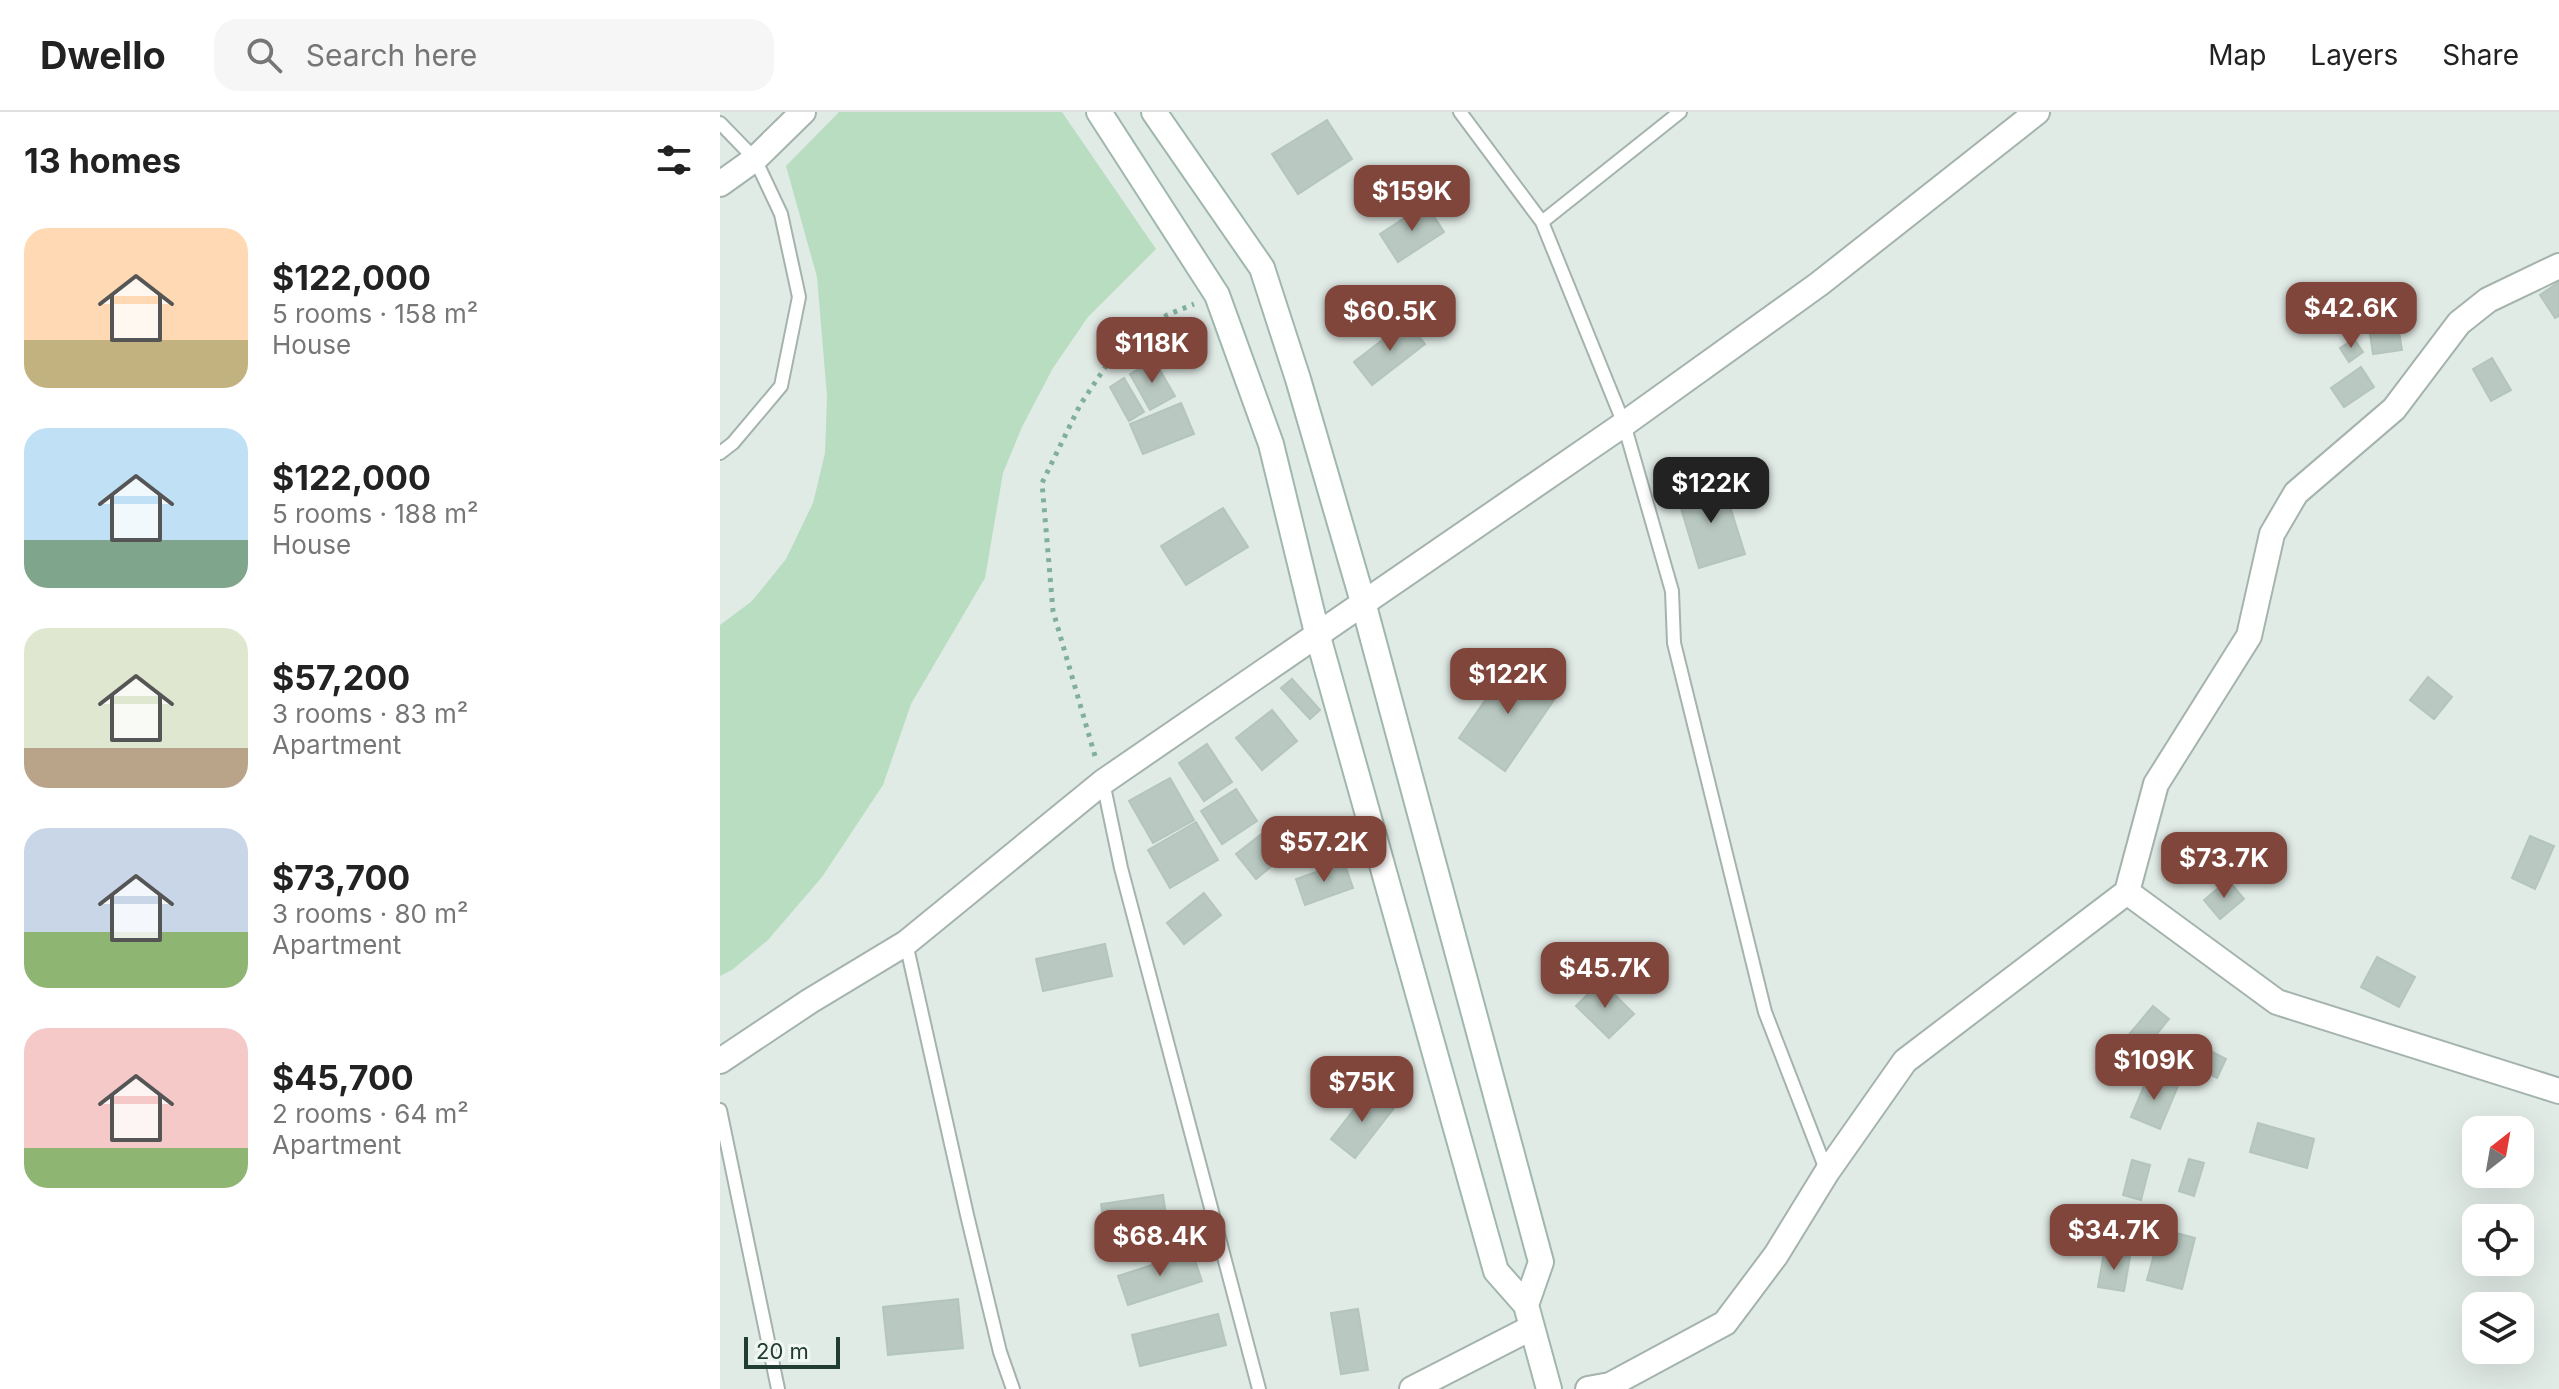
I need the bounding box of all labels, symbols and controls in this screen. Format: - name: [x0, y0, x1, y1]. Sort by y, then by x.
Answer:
- search box: [214, 19, 774, 91]
- text: Dwello: [40, 32, 166, 78]
- icon: search: [242, 33, 286, 77]
- text: Search here: [306, 37, 477, 73]
- text: Map: [2208, 38, 2266, 72]
- text: Layers: [2310, 38, 2398, 72]
- text: Share: [2442, 38, 2519, 72]
- icon: filters: [652, 138, 696, 182]
- text: 13 homes: [24, 140, 181, 181]
- pin: $159K: [1356, 165, 1468, 233]
- text: $159K: [1372, 175, 1452, 206]
- text: $122,000: [272, 257, 431, 298]
- icon: home: [88, 260, 184, 356]
- pin: $42.6K: [2286, 282, 2416, 350]
- pin: $60.5K: [1325, 285, 1455, 353]
- text: $42.6K: [2304, 292, 2398, 323]
- text: $60.5K: [1343, 295, 1437, 326]
- text: 5 rooms · 158 m²: [272, 298, 478, 329]
- pin: $118K: [1096, 317, 1208, 385]
- text: $118K: [1114, 327, 1190, 358]
- text: House: [272, 329, 351, 360]
- text: $122,000: [272, 457, 431, 498]
- pin: $122K: [1655, 457, 1767, 525]
- icon: home: [88, 460, 184, 556]
- text: $122K: [1671, 467, 1751, 498]
- text: 5 rooms · 188 m²: [272, 498, 479, 529]
- text: House: [272, 529, 351, 560]
- pin: $122K: [1452, 648, 1564, 716]
- text: $57,200: [272, 657, 410, 698]
- text: $122K: [1468, 658, 1548, 689]
- icon: home: [88, 660, 184, 756]
- text: 3 rooms · 83 m²: [272, 698, 468, 729]
- text: Apartment: [272, 729, 401, 760]
- pin: $57.2K: [1259, 816, 1389, 884]
- text: $57.2K: [1279, 826, 1369, 857]
- pin: $73.7K: [2159, 832, 2289, 900]
- text: $73.7K: [2179, 842, 2269, 873]
- text: $73,700: [272, 857, 410, 898]
- icon: home: [88, 860, 184, 956]
- text: 3 rooms · 80 m²: [272, 898, 469, 929]
- text: Apartment: [272, 929, 401, 960]
- pin: $45.7K: [1540, 942, 1670, 1010]
- text: $45.7K: [1559, 952, 1651, 983]
- pin: $109K: [2098, 1034, 2210, 1102]
- text: $109K: [2113, 1044, 2195, 1075]
- pin: $75K: [1315, 1056, 1409, 1124]
- text: $45,700: [272, 1057, 414, 1098]
- icon: home: [88, 1060, 184, 1156]
- text: $75K: [1328, 1066, 1396, 1097]
- text: 2 rooms · 64 m²: [272, 1098, 469, 1129]
- north arrow: [2462, 1116, 2534, 1188]
- map controls: [2462, 1116, 2534, 1364]
- text: Apartment: [272, 1129, 401, 1160]
- pin: $34.7K: [2049, 1204, 2179, 1272]
- button: locate: [2462, 1204, 2534, 1276]
- pin: $68.4K: [1095, 1210, 1225, 1278]
- text: $34.7K: [2068, 1214, 2160, 1245]
- text: $68.4K: [1112, 1220, 1208, 1251]
- button: layers: [2462, 1292, 2534, 1364]
- scale bar: [744, 1333, 840, 1369]
- text: 20 m: [756, 1338, 809, 1364]

